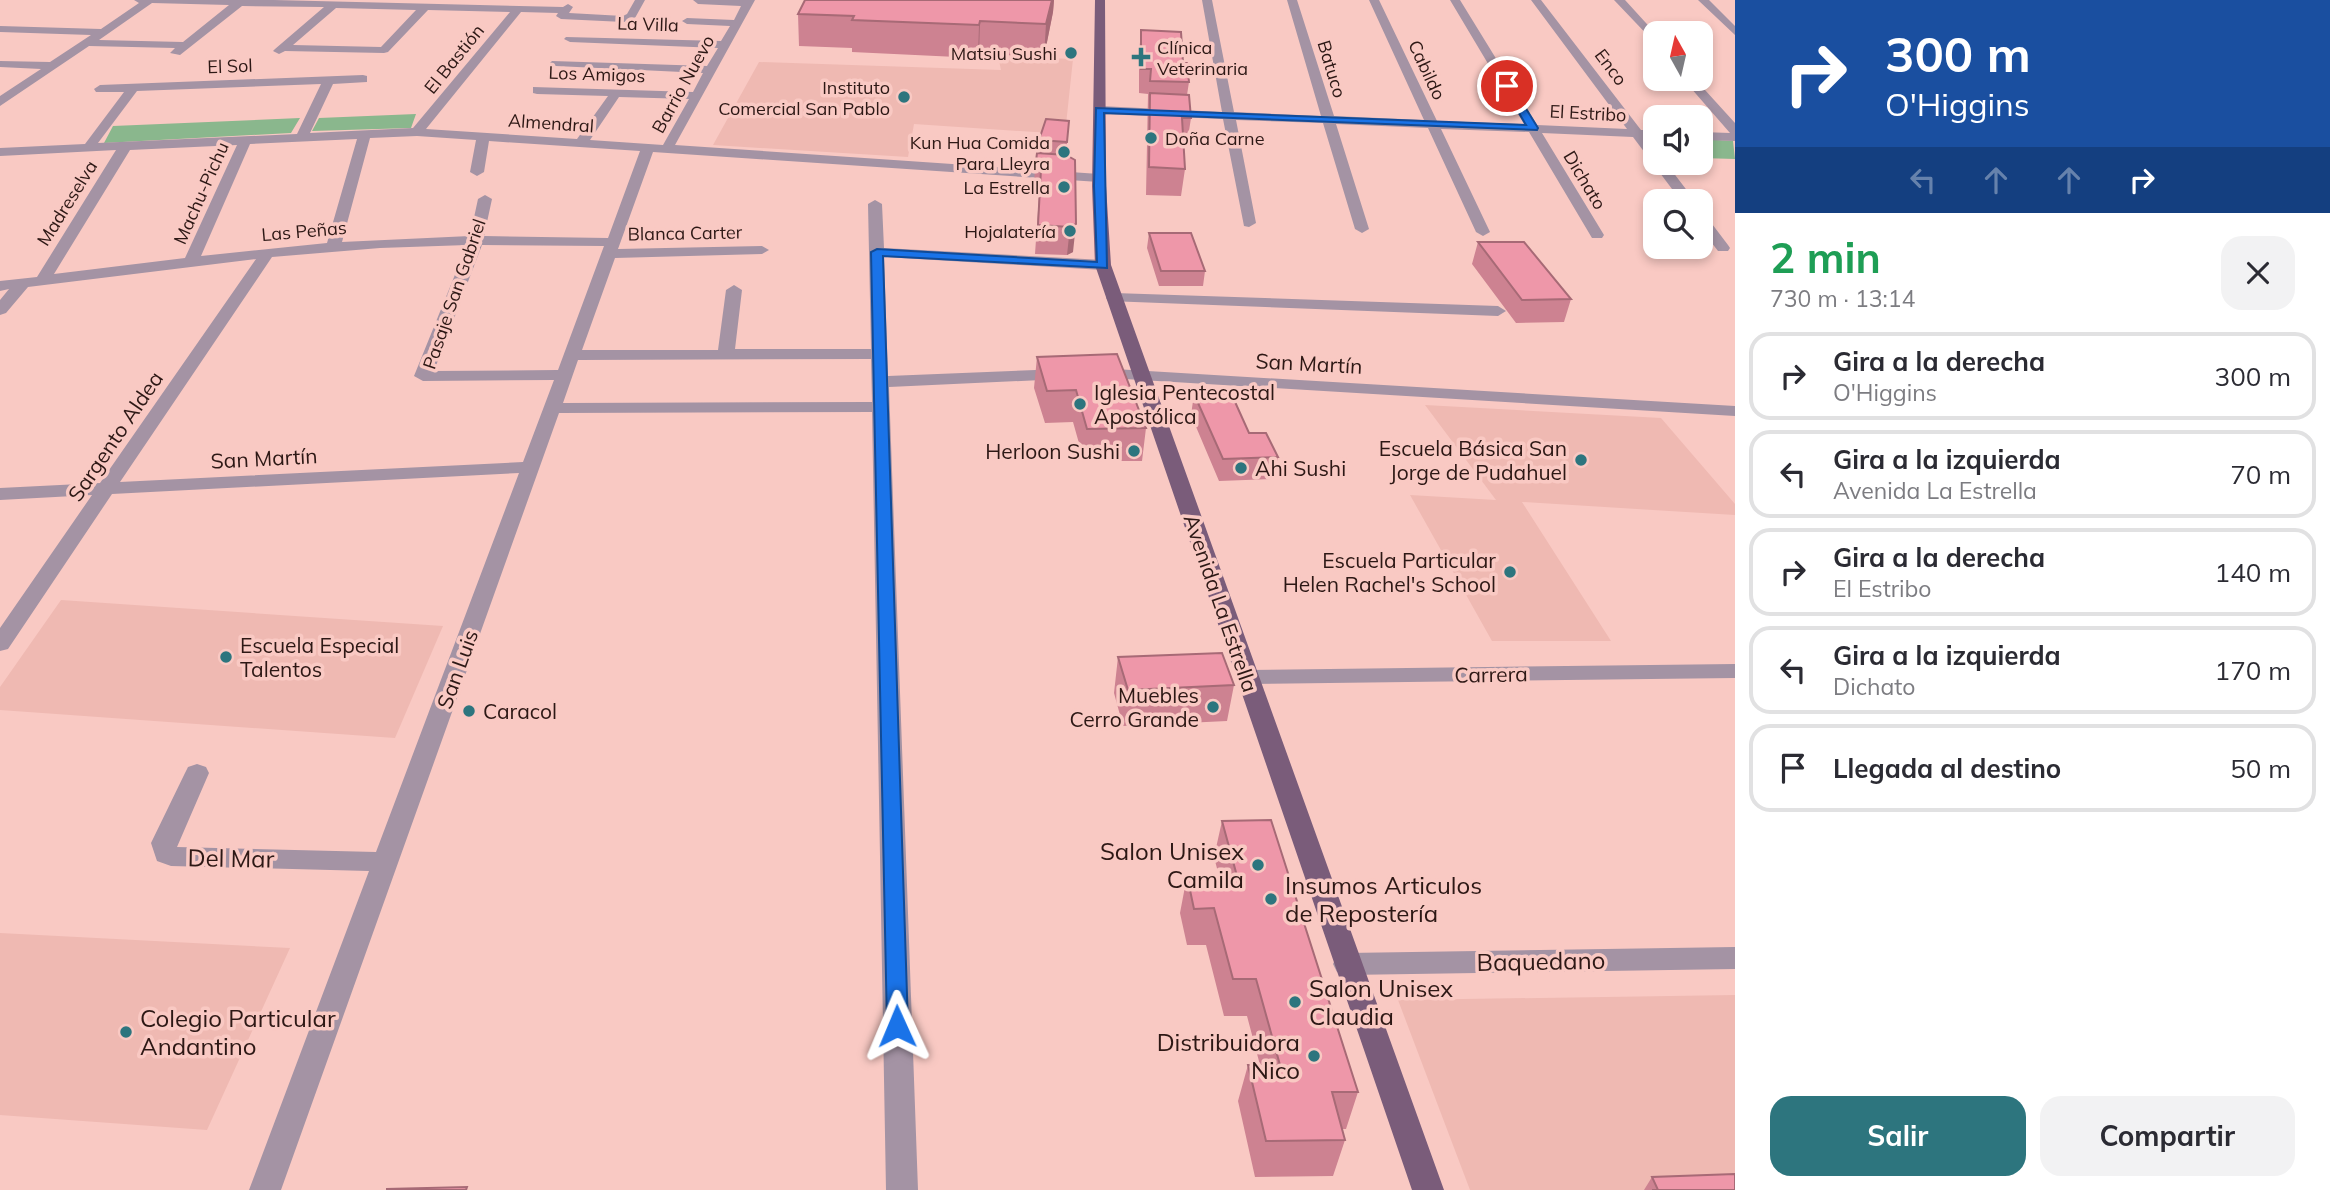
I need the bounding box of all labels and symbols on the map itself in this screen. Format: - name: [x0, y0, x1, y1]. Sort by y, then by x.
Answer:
- street label: La Villa: [617, 11, 679, 37]
- street label: El Bastión: [419, 20, 489, 98]
- north arrow: [1643, 21, 1713, 91]
- street label: Barrio Nuevo: [647, 31, 719, 137]
- place label: Clínica Veterinaria: [1157, 36, 1248, 80]
- street label: Cabildo: [1403, 36, 1451, 104]
- street label: Batuco: [1312, 38, 1352, 100]
- place label: Matsiu Sushi: [951, 42, 1057, 65]
- street label: Enco: [1590, 44, 1632, 90]
- marker: Matsiu Sushi: [1063, 45, 1079, 61]
- marker: Clínica Veterinaria: [1131, 47, 1151, 67]
- street label: El Sol: [207, 54, 253, 78]
- pin: [1477, 56, 1537, 116]
- street label: Los Amigos: [548, 61, 646, 87]
- place label: Instituto Comercial San Pablo: [718, 76, 890, 120]
- marker: Instituto Comercial San Pablo: [896, 89, 912, 105]
- street label: El Estribo: [1549, 99, 1627, 127]
- street label: Almendral: [507, 109, 595, 137]
- place label: Doña Carne: [1165, 127, 1264, 150]
- marker: Doña Carne: [1143, 130, 1159, 146]
- place label: Kun Hua Comida Para Lleyra: [910, 131, 1050, 175]
- street label: Machu-Pichu: [168, 138, 234, 248]
- marker: Kun Hua Comida Para Lleyra: [1056, 144, 1072, 160]
- street label: Dichato: [1559, 146, 1611, 214]
- street label: Madreselva: [32, 156, 102, 250]
- place label: La Estrella: [964, 176, 1050, 199]
- marker: La Estrella: [1056, 179, 1072, 195]
- street label: Las Peñas: [260, 216, 348, 246]
- street label: Pasaje San Gabriel: [417, 216, 491, 372]
- street label: Blanca Carter: [628, 220, 743, 245]
- place label: Hojalatería: [964, 220, 1056, 243]
- marker: Hojalatería: [1062, 223, 1078, 239]
- street label: San Martín: [1255, 347, 1363, 379]
- street label: Sargento Aldea: [62, 366, 168, 506]
- place label: Iglesia Pentecostal Apostólica: [1094, 379, 1275, 429]
- marker: Iglesia Pentecostal Apostólica: [1072, 396, 1088, 412]
- place label: Escuela Básica San Jorge de Pudahuel: [1379, 435, 1567, 485]
- place label: Herloon Sushi: [985, 438, 1120, 464]
- street label: San Martín: [210, 442, 318, 474]
- marker: Herloon Sushi: [1126, 443, 1142, 459]
- marker: Escuela Básica San Jorge de Pudahuel: [1573, 452, 1589, 468]
- place label: Ahi Sushi: [1255, 455, 1346, 481]
- marker: Ahi Sushi: [1233, 460, 1249, 476]
- street label: Avenida La Estrella: [1178, 511, 1264, 695]
- place label: Escuela Particular Helen Rachel's School: [1283, 547, 1496, 597]
- marker: Escuela Particular Helen Rachel's School: [1502, 564, 1518, 580]
- street label: San Luis: [431, 626, 483, 712]
- place label: Escuela Especial Talentos: [240, 632, 399, 682]
- marker: Escuela Especial Talentos: [218, 649, 234, 665]
- street label: Carrera: [1454, 660, 1528, 688]
- place label: Muebles Cerro Grande: [1070, 682, 1199, 732]
- place label: Caracol: [483, 698, 557, 724]
- marker: Muebles Cerro Grande: [1205, 699, 1221, 715]
- marker: Caracol: [461, 703, 477, 719]
- place label: Salon Unisex Camila: [1100, 836, 1244, 894]
- street label: Del Mar: [187, 842, 275, 874]
- marker: Salon Unisex Camila: [1250, 857, 1266, 873]
- place label: Insumos Articulos de Repostería: [1285, 870, 1482, 928]
- marker: Insumos Articulos de Repostería: [1263, 891, 1279, 907]
- street label: Baquedano: [1476, 945, 1606, 977]
- place label: Salon Unisex Claudia: [1309, 973, 1453, 1031]
- position arrow: [860, 989, 934, 1063]
- marker: Salon Unisex Claudia: [1287, 994, 1303, 1010]
- place label: Colegio Particular Andantino: [140, 1003, 336, 1061]
- marker: Colegio Particular Andantino: [118, 1024, 134, 1040]
- place label: Distribuidora Nico: [1157, 1027, 1300, 1085]
- marker: Distribuidora Nico: [1306, 1048, 1322, 1064]

